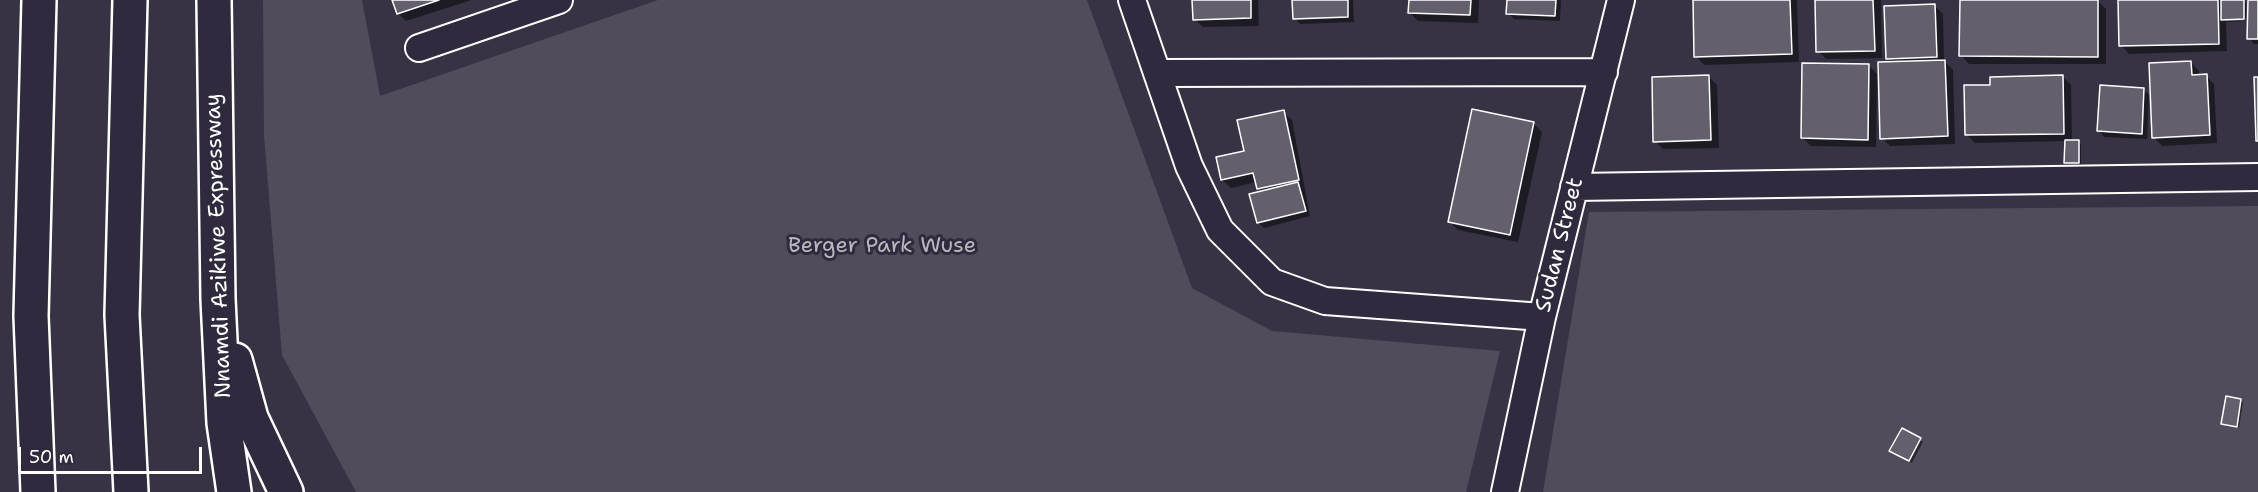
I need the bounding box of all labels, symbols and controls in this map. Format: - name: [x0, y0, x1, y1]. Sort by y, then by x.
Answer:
- street label: Nnamdi Azikiwe Expressway: [200, 93, 238, 399]
- street label: Sudan Street: [1531, 175, 1589, 315]
- park label: Berger Park Wuse: [788, 233, 976, 259]
- scale bar: [21, 435, 206, 473]
- text: 50 m: [29, 445, 74, 469]

